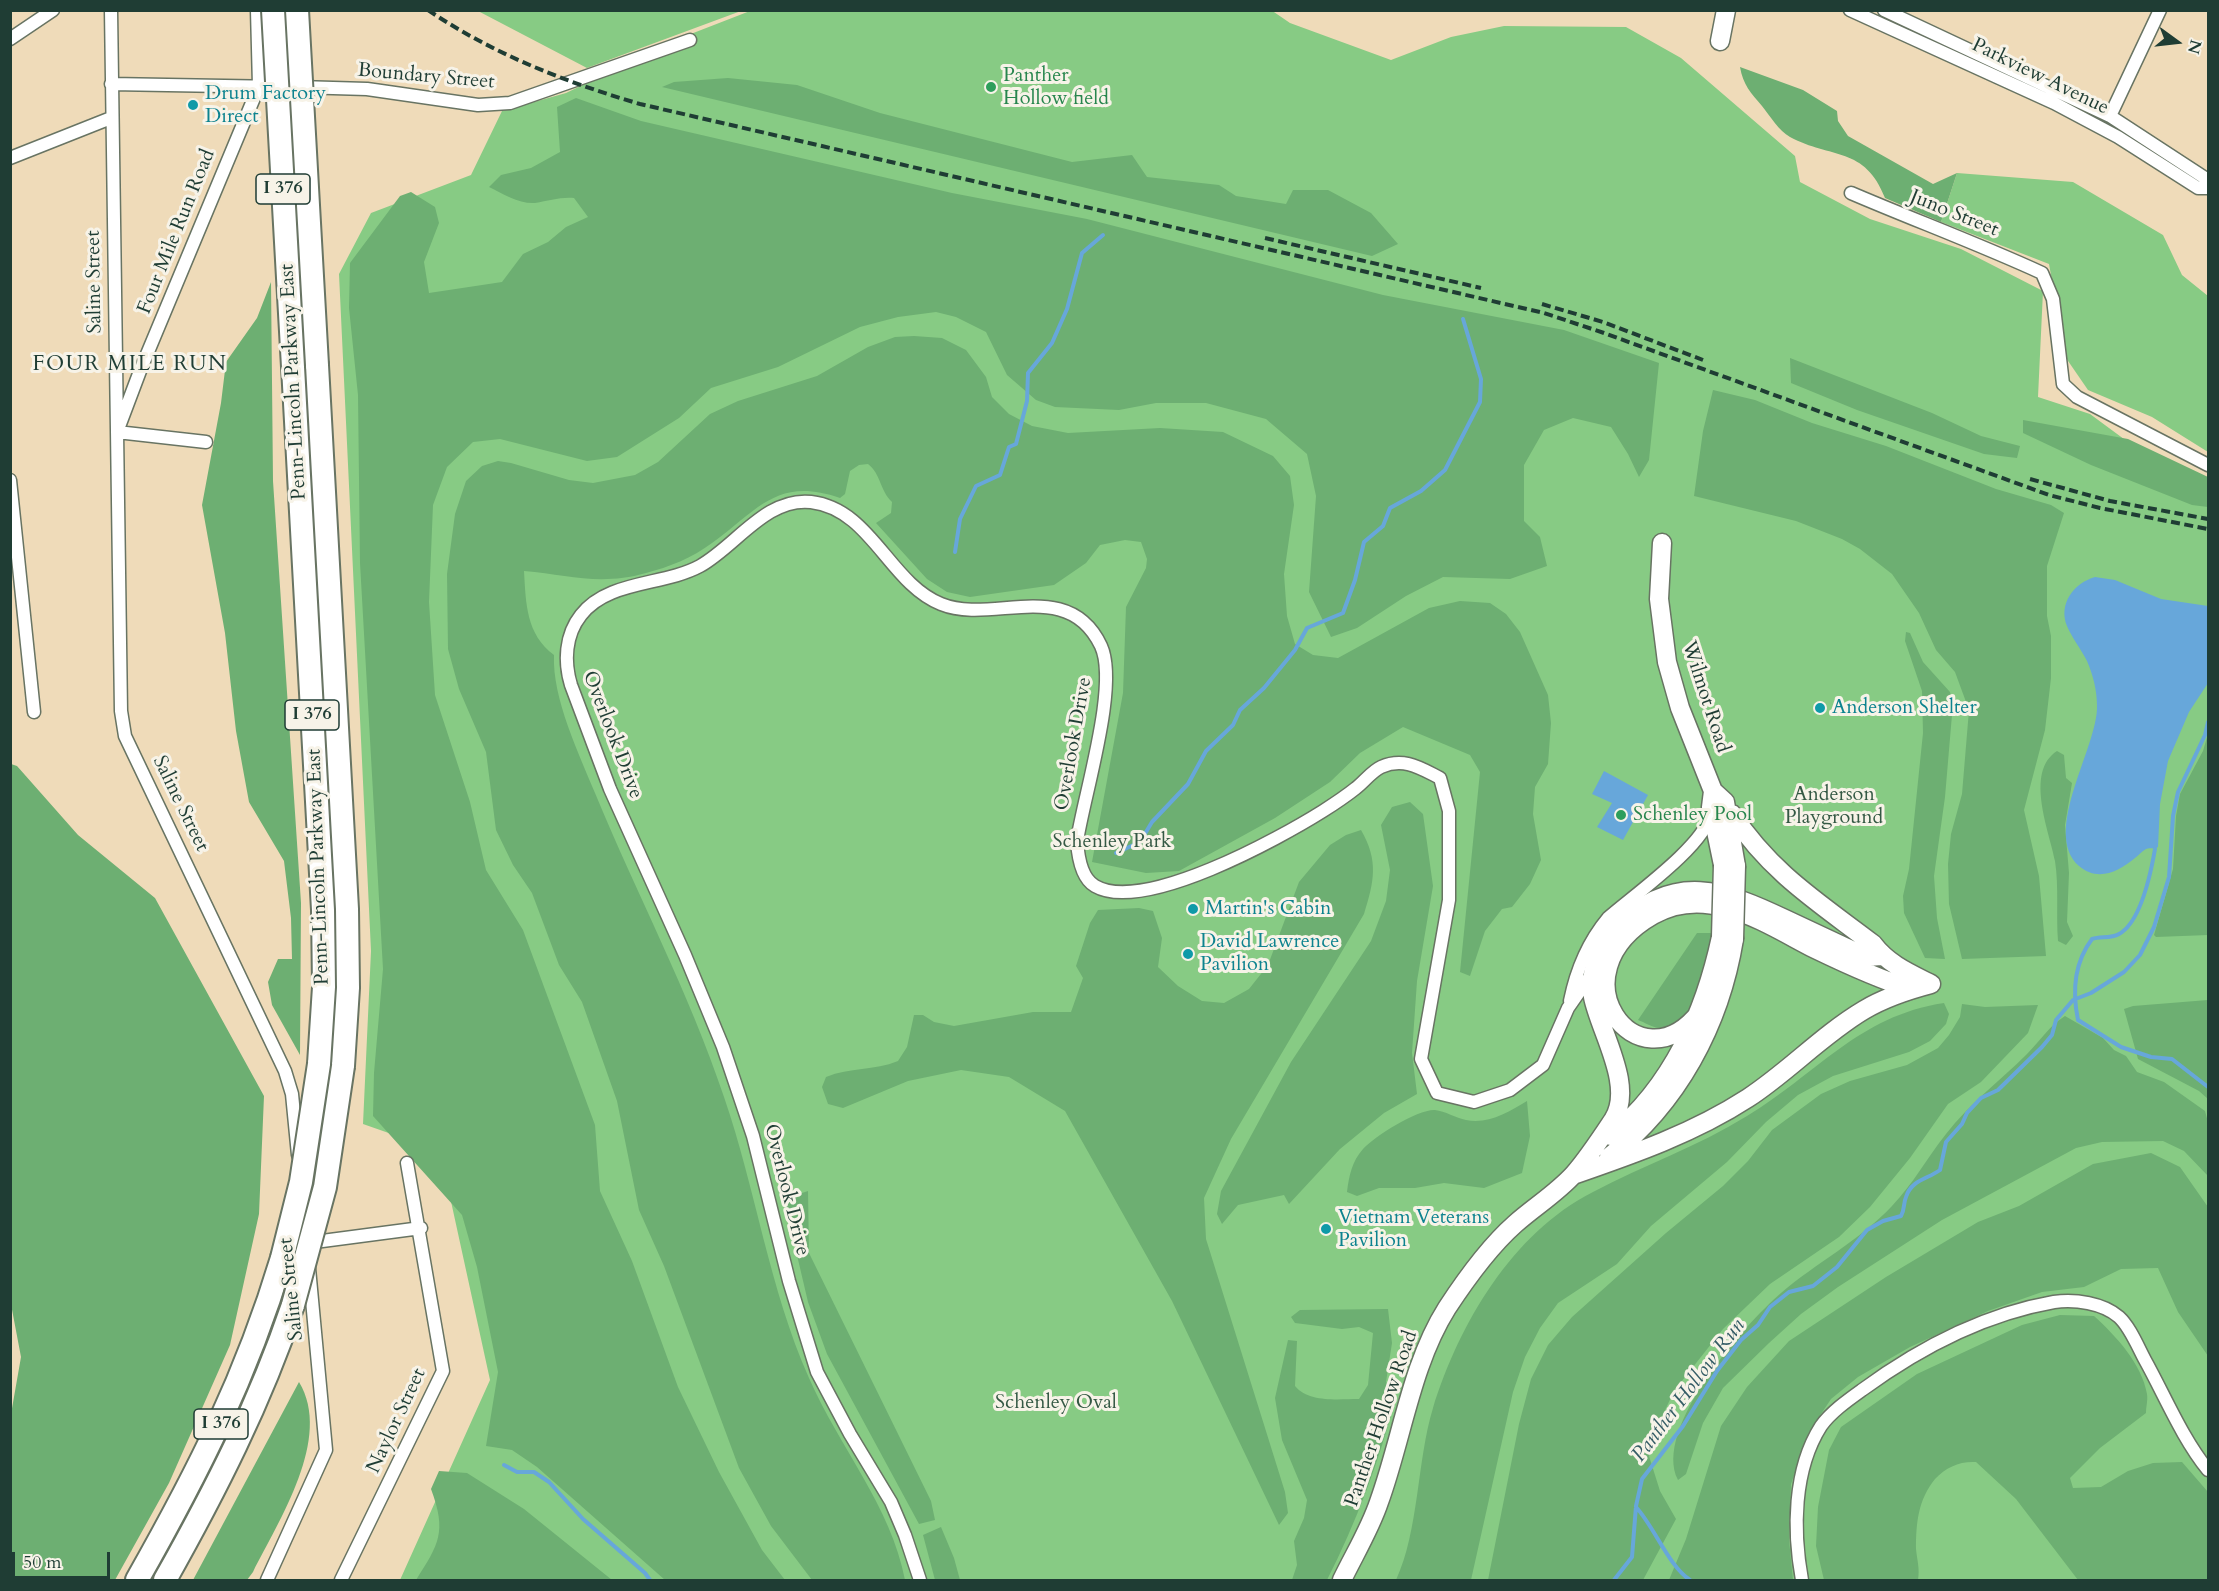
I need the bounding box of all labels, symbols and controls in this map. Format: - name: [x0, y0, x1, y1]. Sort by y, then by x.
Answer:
- north arrow: [2147, 12, 2207, 72]
- street label: Parkview Avenue: [1968, 33, 2112, 121]
- text: N: [2182, 37, 2207, 56]
- street label: Boundary Street: [357, 59, 495, 95]
- place label: Panther Hollow field: [1003, 64, 1109, 111]
- marker: Panther Hollow field: [984, 80, 998, 94]
- place label: Drum Factory Direct: [205, 82, 326, 129]
- marker: Drum Factory Direct: [186, 98, 200, 112]
- street label: Four Mile Run Road: [133, 146, 221, 318]
- road number: I 376: [256, 174, 310, 204]
- street label: Juno Street: [1906, 185, 2002, 243]
- street label: Saline Street: [82, 230, 108, 334]
- street label: Penn-Lincoln Parkway East: [276, 263, 312, 501]
- district label: FOUR MILE RUN: [33, 352, 227, 378]
- street label: Wilmot Road: [1676, 638, 1734, 756]
- street label: Overlook Drive: [577, 668, 647, 802]
- street label: Overlook Drive: [1050, 675, 1098, 813]
- place label: Anderson Shelter: [1832, 696, 1977, 720]
- road number: I 376: [285, 700, 339, 730]
- marker: Anderson Shelter: [1813, 701, 1827, 715]
- street label: Penn-Lincoln Parkway East: [303, 748, 335, 986]
- street label: Saline Street: [147, 752, 213, 856]
- park label: Anderson Playground: [1785, 783, 1883, 830]
- place label: Schenley Pool: [1633, 803, 1752, 827]
- marker: Schenley Pool: [1614, 808, 1628, 822]
- park label: Schenley Park: [1052, 830, 1172, 854]
- place label: Martin's Cabin: [1205, 897, 1331, 921]
- marker: Martin's Cabin: [1186, 902, 1200, 916]
- place label: David Lawrence Pavilion: [1200, 930, 1339, 977]
- marker: David Lawrence Pavilion: [1181, 947, 1195, 961]
- street label: Overlook Drive: [758, 1122, 814, 1258]
- place label: Vietnam Veterans Pavilion: [1338, 1206, 1489, 1253]
- marker: Vietnam Veterans Pavilion: [1319, 1222, 1333, 1236]
- street label: Saline Street: [275, 1236, 309, 1342]
- water label: Panther Hollow Run: [1627, 1314, 1751, 1468]
- street label: Panther Hollow Road: [1341, 1328, 1423, 1510]
- street label: Naylor Street: [362, 1365, 432, 1477]
- park label: Schenley Oval: [995, 1391, 1117, 1415]
- road number: I 376: [194, 1409, 248, 1439]
- scale bar: [15, 1540, 112, 1578]
- text: 50 m: [23, 1550, 62, 1575]

